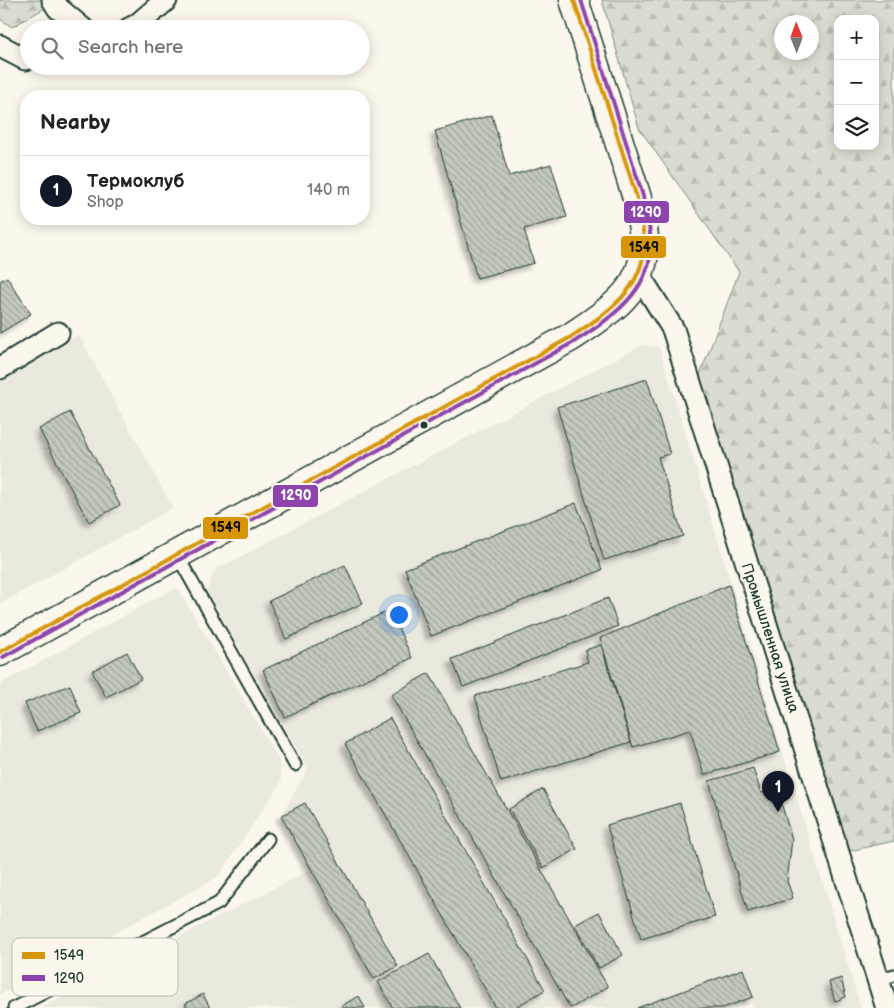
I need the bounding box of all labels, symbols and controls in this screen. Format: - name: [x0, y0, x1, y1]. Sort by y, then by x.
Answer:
- north arrow: [774, 15, 819, 60]
- map controls: [834, 15, 879, 150]
- button: +: [834, 15, 879, 60]
- search box: [20, 20, 370, 75]
- icon: search: [38, 34, 66, 62]
- text: Search here: [78, 36, 183, 59]
- button: −: [834, 60, 879, 105]
- button: layers: [834, 105, 879, 150]
- text: Nearby: [40, 110, 110, 135]
- text: Термоклуб: [87, 170, 184, 193]
- text: 1: [53, 181, 59, 200]
- text: 140 m: [307, 181, 350, 200]
- text: Shop: [87, 193, 124, 212]
- line badge: 1290: [623, 200, 670, 224]
- text: 1290: [630, 204, 662, 221]
- line badge: 1549: [620, 235, 667, 259]
- text: 1549: [629, 239, 659, 256]
- unlabelled marker: [419, 420, 429, 430]
- line badge: 1290: [272, 484, 319, 508]
- text: 1290: [280, 487, 312, 504]
- line badge: 1549: [202, 516, 249, 540]
- text: 1549: [211, 519, 241, 536]
- street label: Промышленная улица: [737, 561, 803, 715]
- your location: [386, 602, 412, 628]
- pin: 1: [762, 771, 794, 812]
- legend: [12, 938, 178, 996]
- text: 1549: [54, 947, 84, 964]
- text: 1290: [54, 970, 84, 987]

